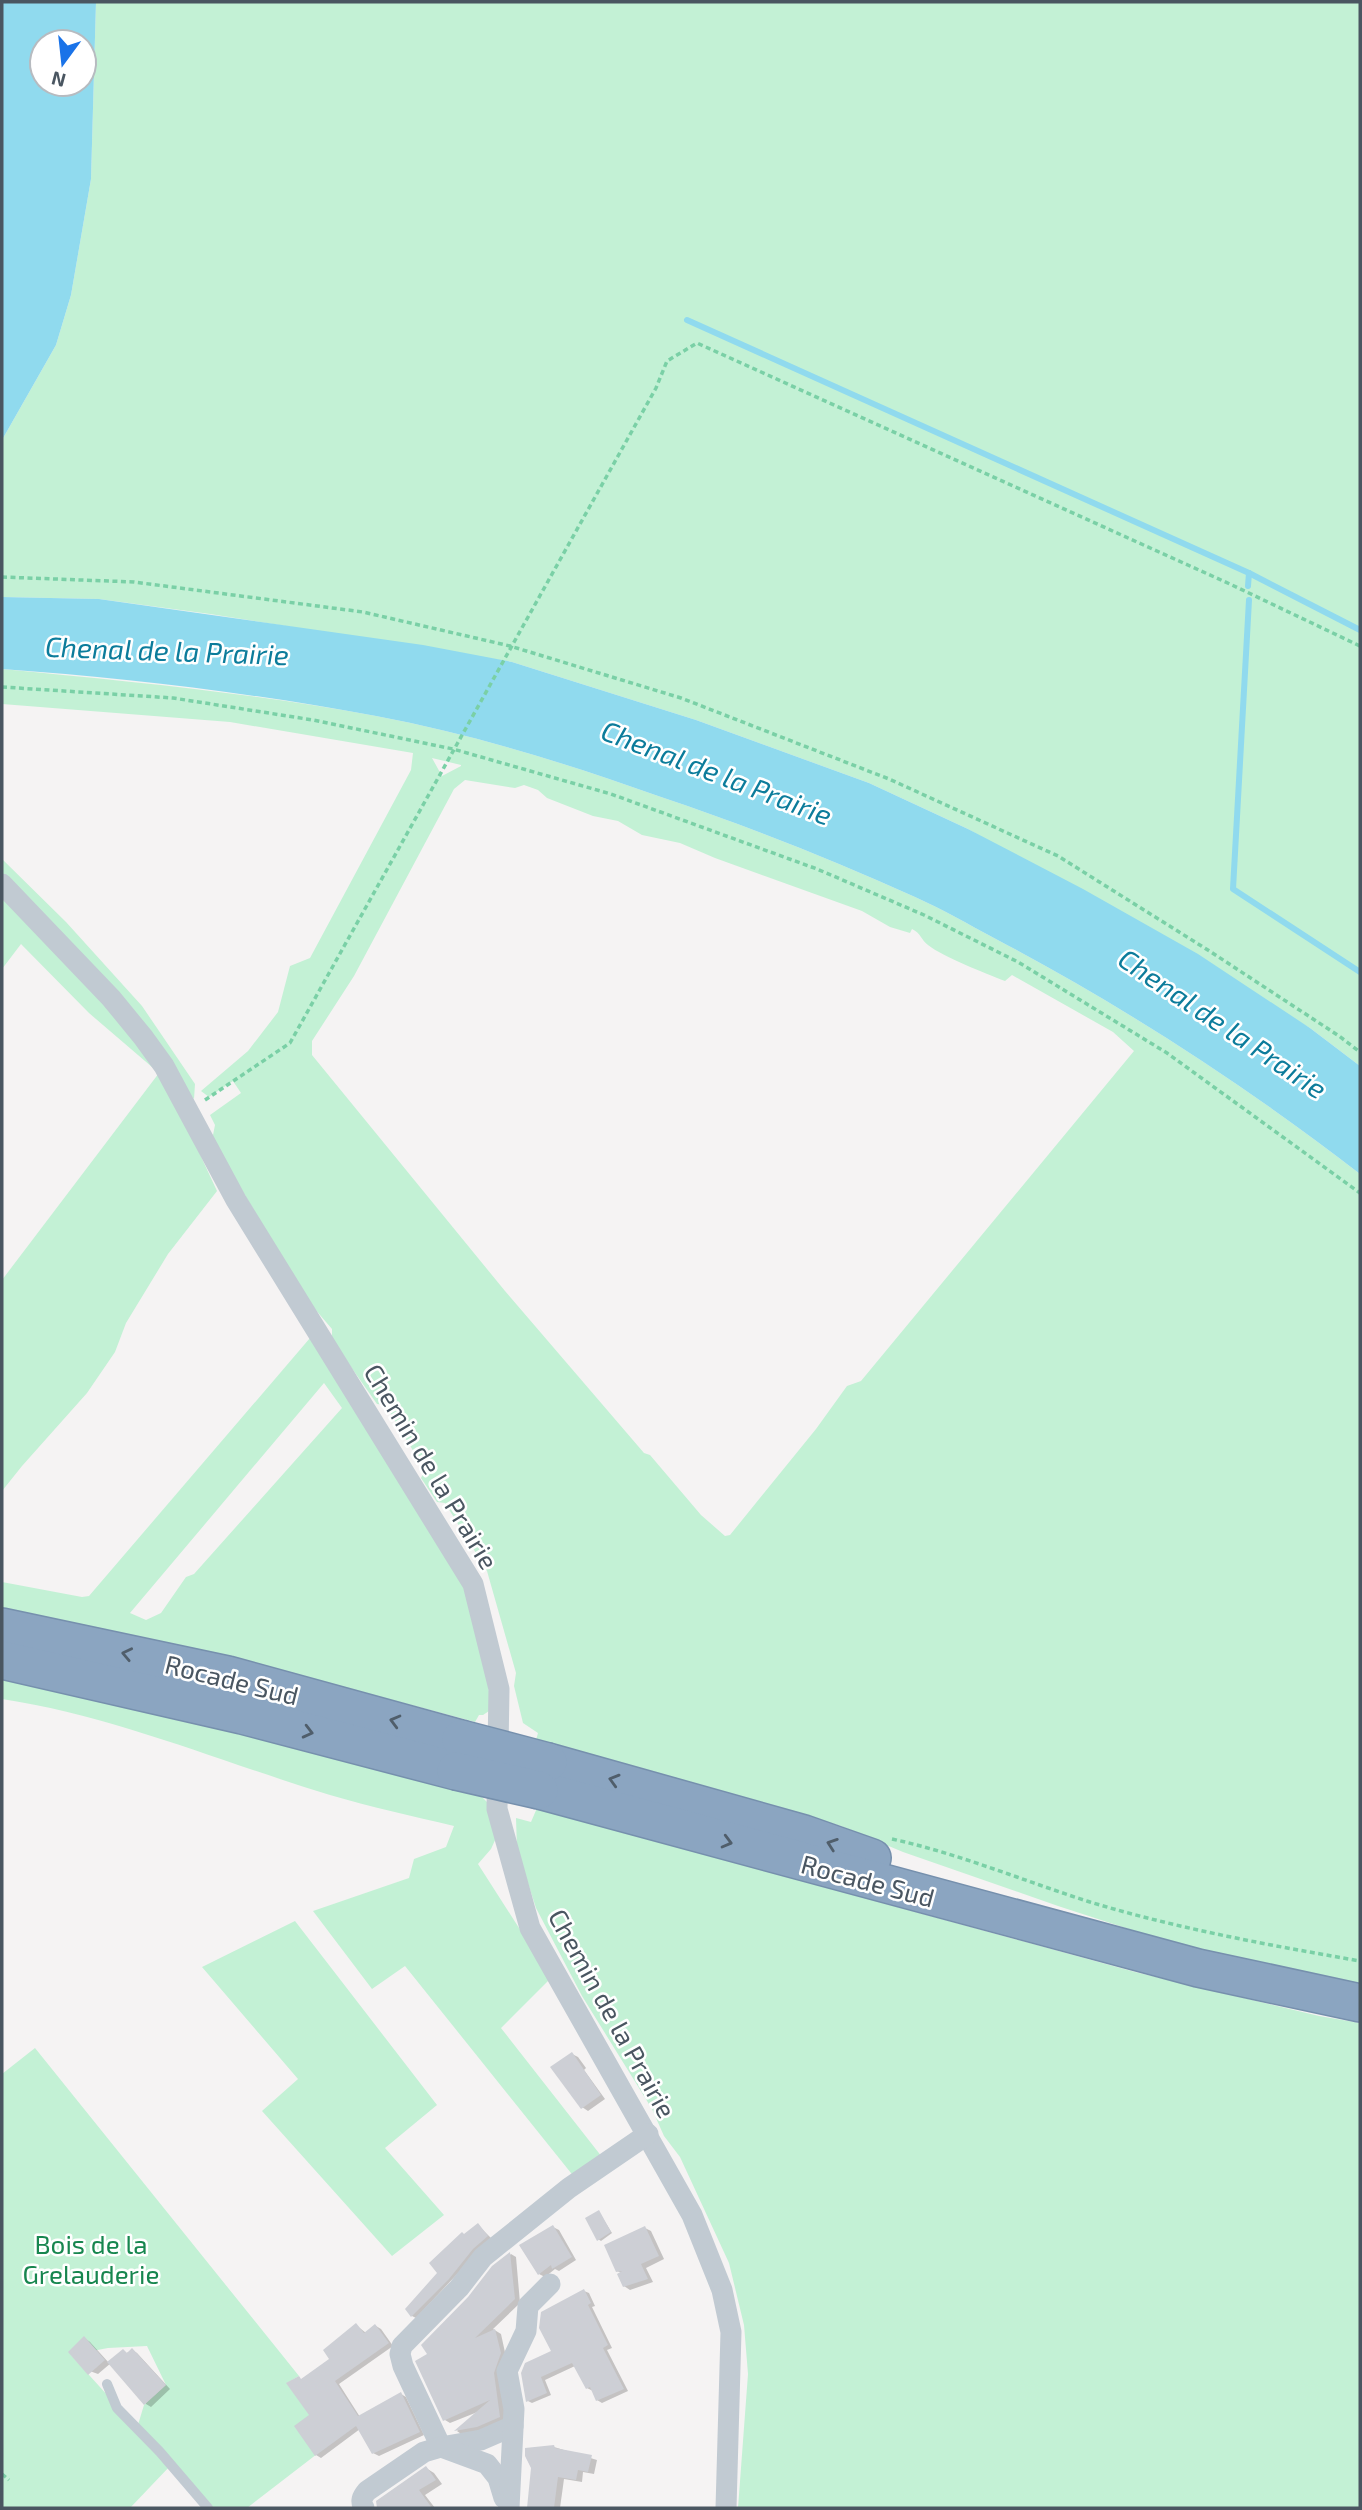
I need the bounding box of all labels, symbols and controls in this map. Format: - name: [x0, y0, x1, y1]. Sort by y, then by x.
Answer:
- north arrow: [28, 28, 98, 98]
- text: N: [49, 67, 68, 93]
- water label: Chenal de la Prairie: [44, 629, 290, 671]
- water label: Chenal de la Prairie: [597, 712, 837, 832]
- water label: Chenal de la Prairie: [1112, 941, 1334, 1105]
- street label: Chemin de la Prairie: [359, 1358, 505, 1574]
- one-way arrow: [121, 1647, 133, 1662]
- street label: Rocade Sud: [162, 1647, 302, 1711]
- one-way arrow: [389, 1715, 401, 1729]
- one-way arrow: [302, 1724, 314, 1738]
- one-way arrow: [608, 1774, 620, 1788]
- one-way arrow: [721, 1834, 733, 1848]
- one-way arrow: [826, 1838, 839, 1852]
- street label: Rocade Sud: [798, 1847, 938, 1913]
- street label: Chemin de la Prairie: [543, 1903, 683, 2123]
- park label: Bois de la Grelauderie: [23, 2228, 159, 2289]

